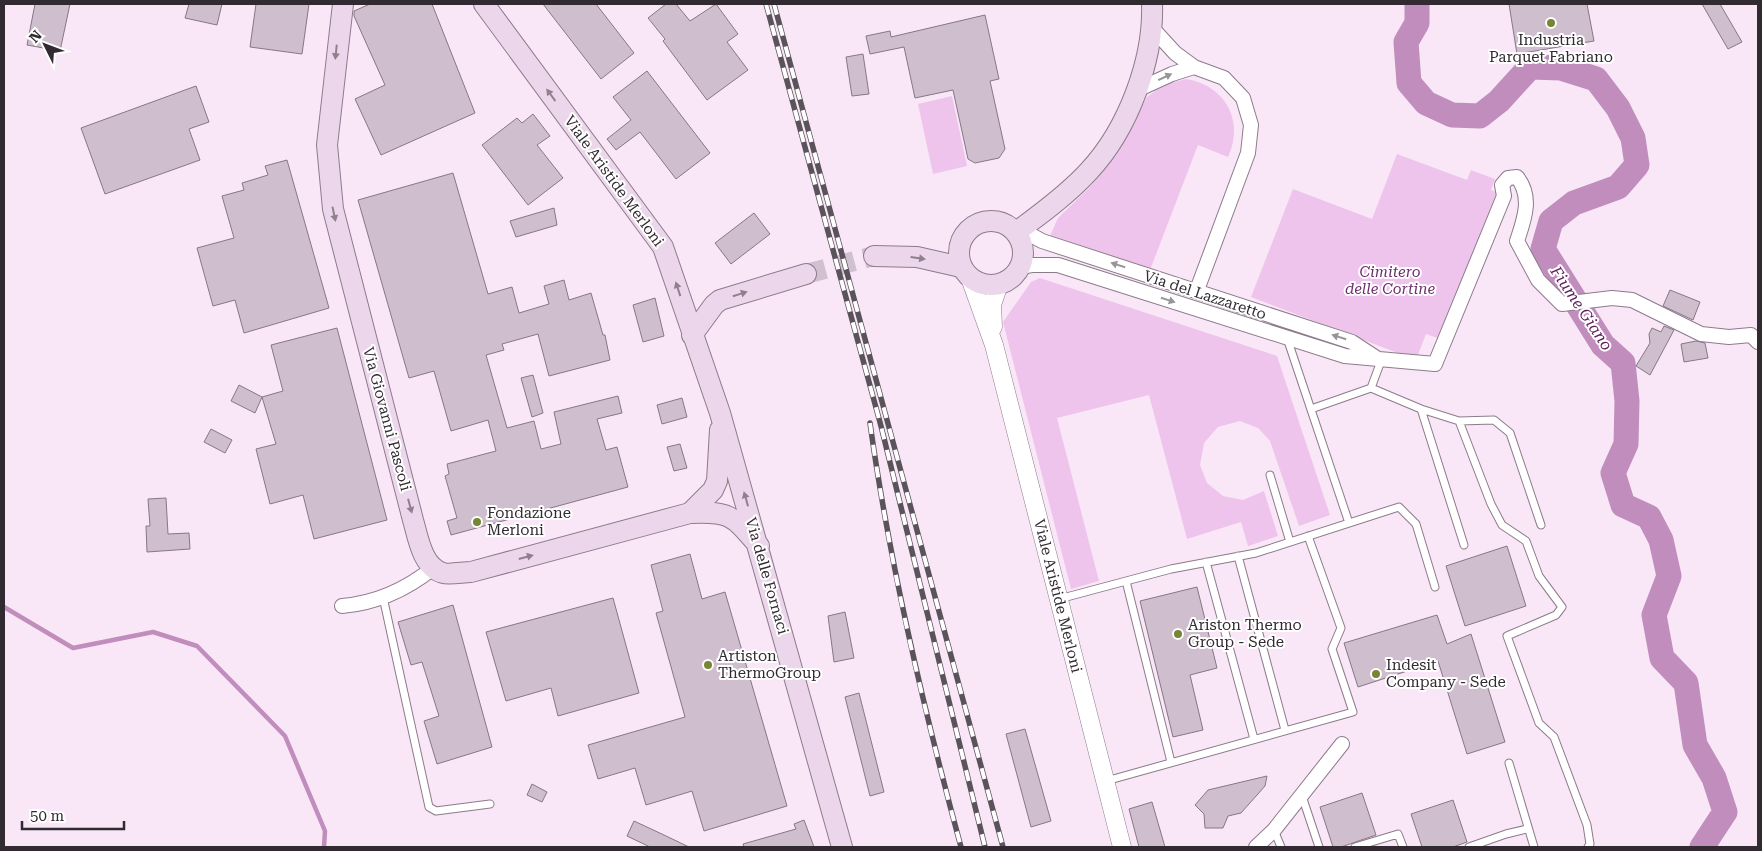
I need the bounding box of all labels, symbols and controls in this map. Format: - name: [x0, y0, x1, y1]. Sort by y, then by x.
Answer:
- marker: Industria Parquet Fabriano: [1545, 17, 1557, 29]
- north arrow: [20, 20, 70, 70]
- text: N: [26, 27, 45, 46]
- place label: Industria Parquet Fabriano: [1489, 31, 1613, 66]
- one-way arrow: [332, 44, 340, 60]
- one-way arrow: [1158, 73, 1172, 81]
- one-way arrow: [546, 89, 557, 102]
- street label: Viale Aristide Merloni: [560, 112, 668, 250]
- one-way arrow: [330, 206, 338, 221]
- one-way arrow: [911, 255, 927, 263]
- one-way arrow: [1110, 261, 1125, 269]
- water label: Fiume Giano: [1546, 262, 1617, 354]
- park label: Cimitero delle Cortine: [1345, 263, 1435, 298]
- street label: Via del Lazzaretto: [1141, 267, 1269, 323]
- one-way arrow: [674, 281, 682, 296]
- one-way arrow: [733, 289, 748, 297]
- one-way arrow: [1161, 296, 1176, 304]
- one-way arrow: [1331, 333, 1346, 341]
- street label: Via Giovanni Pascoli: [359, 345, 415, 493]
- one-way arrow: [741, 492, 749, 507]
- one-way arrow: [406, 499, 414, 514]
- place label: Fondazione Merloni: [487, 504, 571, 539]
- street label: Via delle Fornaci: [742, 515, 792, 637]
- marker: Fondazione Merloni: [471, 516, 483, 528]
- street label: Viale Aristide Merloni: [1030, 517, 1086, 675]
- one-way arrow: [519, 553, 534, 561]
- place label: Ariston Thermo Group - Sede: [1188, 616, 1302, 651]
- marker: Ariston Thermo Group - Sede: [1172, 628, 1184, 640]
- place label: Artiston ThermoGroup: [718, 647, 821, 682]
- place label: Indesit Company - Sede: [1386, 656, 1506, 691]
- marker: Artiston ThermoGroup: [702, 659, 714, 671]
- marker: Indesit Company - Sede: [1370, 668, 1382, 680]
- scale bar: [22, 798, 125, 830]
- text: 50 m: [30, 807, 65, 825]

